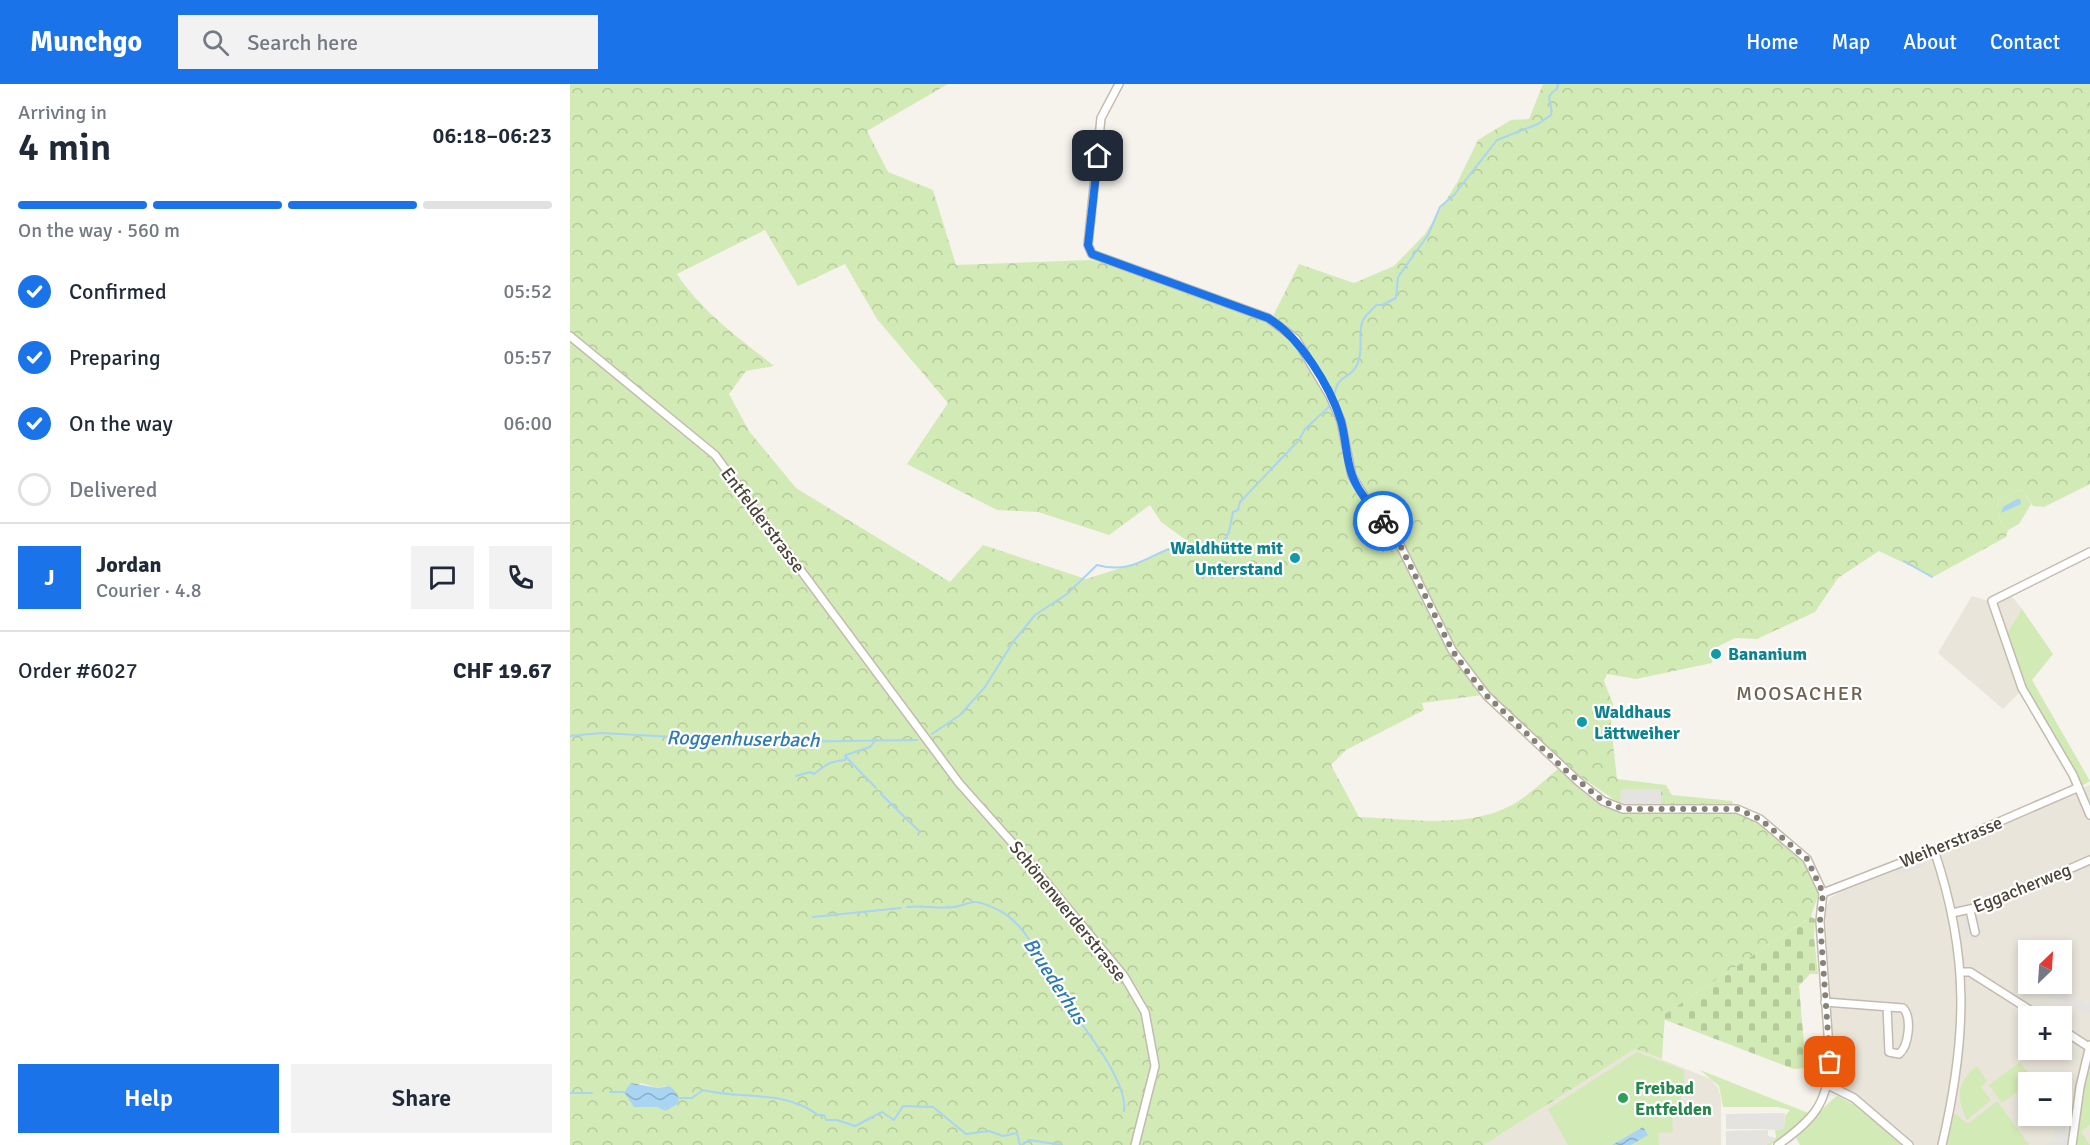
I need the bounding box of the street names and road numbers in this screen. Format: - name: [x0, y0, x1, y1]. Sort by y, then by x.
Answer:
- street label: Entfelderstrasse: [716, 463, 810, 577]
- street label: Weiherstrasse: [1897, 811, 2005, 873]
- street label: Schönenwerderstrasse: [1005, 836, 1131, 986]
- street label: Eggacherweg: [1970, 858, 2074, 918]

